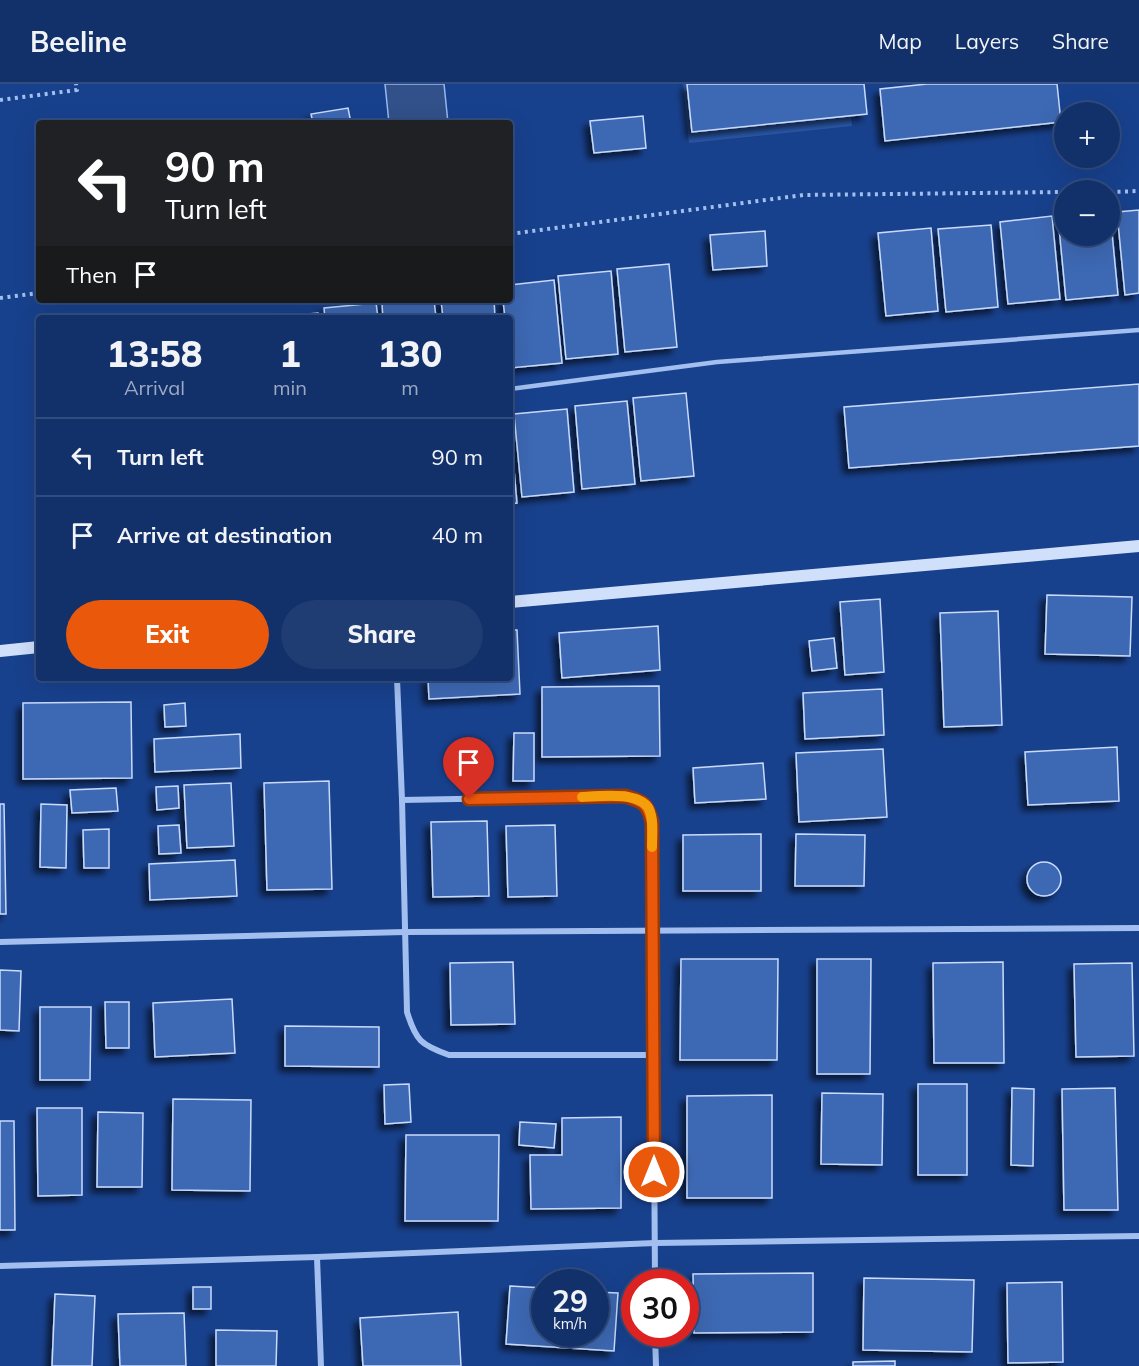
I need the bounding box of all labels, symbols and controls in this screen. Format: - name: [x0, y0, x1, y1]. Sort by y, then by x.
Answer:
- text: Beeline: [30, 24, 127, 59]
- text: Map: [879, 28, 922, 54]
- text: Layers: [955, 28, 1019, 54]
- text: Share: [1052, 28, 1109, 54]
- map controls: [1054, 102, 1120, 246]
- button: +: [1054, 102, 1120, 168]
- text: 90 m: [165, 140, 265, 193]
- icon: left: [66, 144, 144, 222]
- button: −: [1054, 180, 1120, 246]
- text: Turn left: [165, 192, 267, 226]
- icon: arrive: [129, 258, 162, 291]
- text: Then: [66, 261, 117, 289]
- text: 13:58: [107, 331, 202, 376]
- text: 1: [279, 331, 301, 376]
- text: 130: [378, 331, 442, 376]
- text: Arrival: [124, 375, 185, 400]
- text: min: [273, 375, 307, 400]
- text: m: [401, 375, 419, 400]
- icon: left: [66, 441, 99, 474]
- text: Turn left: [117, 443, 204, 471]
- text: 90 m: [432, 443, 483, 471]
- icon: arrive: [66, 519, 99, 552]
- text: Arrive at destination: [117, 521, 332, 549]
- text: 40 m: [432, 521, 483, 549]
- button: Exit: [66, 600, 269, 669]
- button: Share: [281, 600, 483, 669]
- pin: [443, 737, 494, 799]
- icon: arrive: [452, 746, 485, 779]
- position arrow: [622, 1140, 686, 1204]
- speed limit sign: 30: [621, 1269, 699, 1347]
- text: 29: [552, 1282, 588, 1320]
- text: km/h: [553, 1314, 587, 1333]

